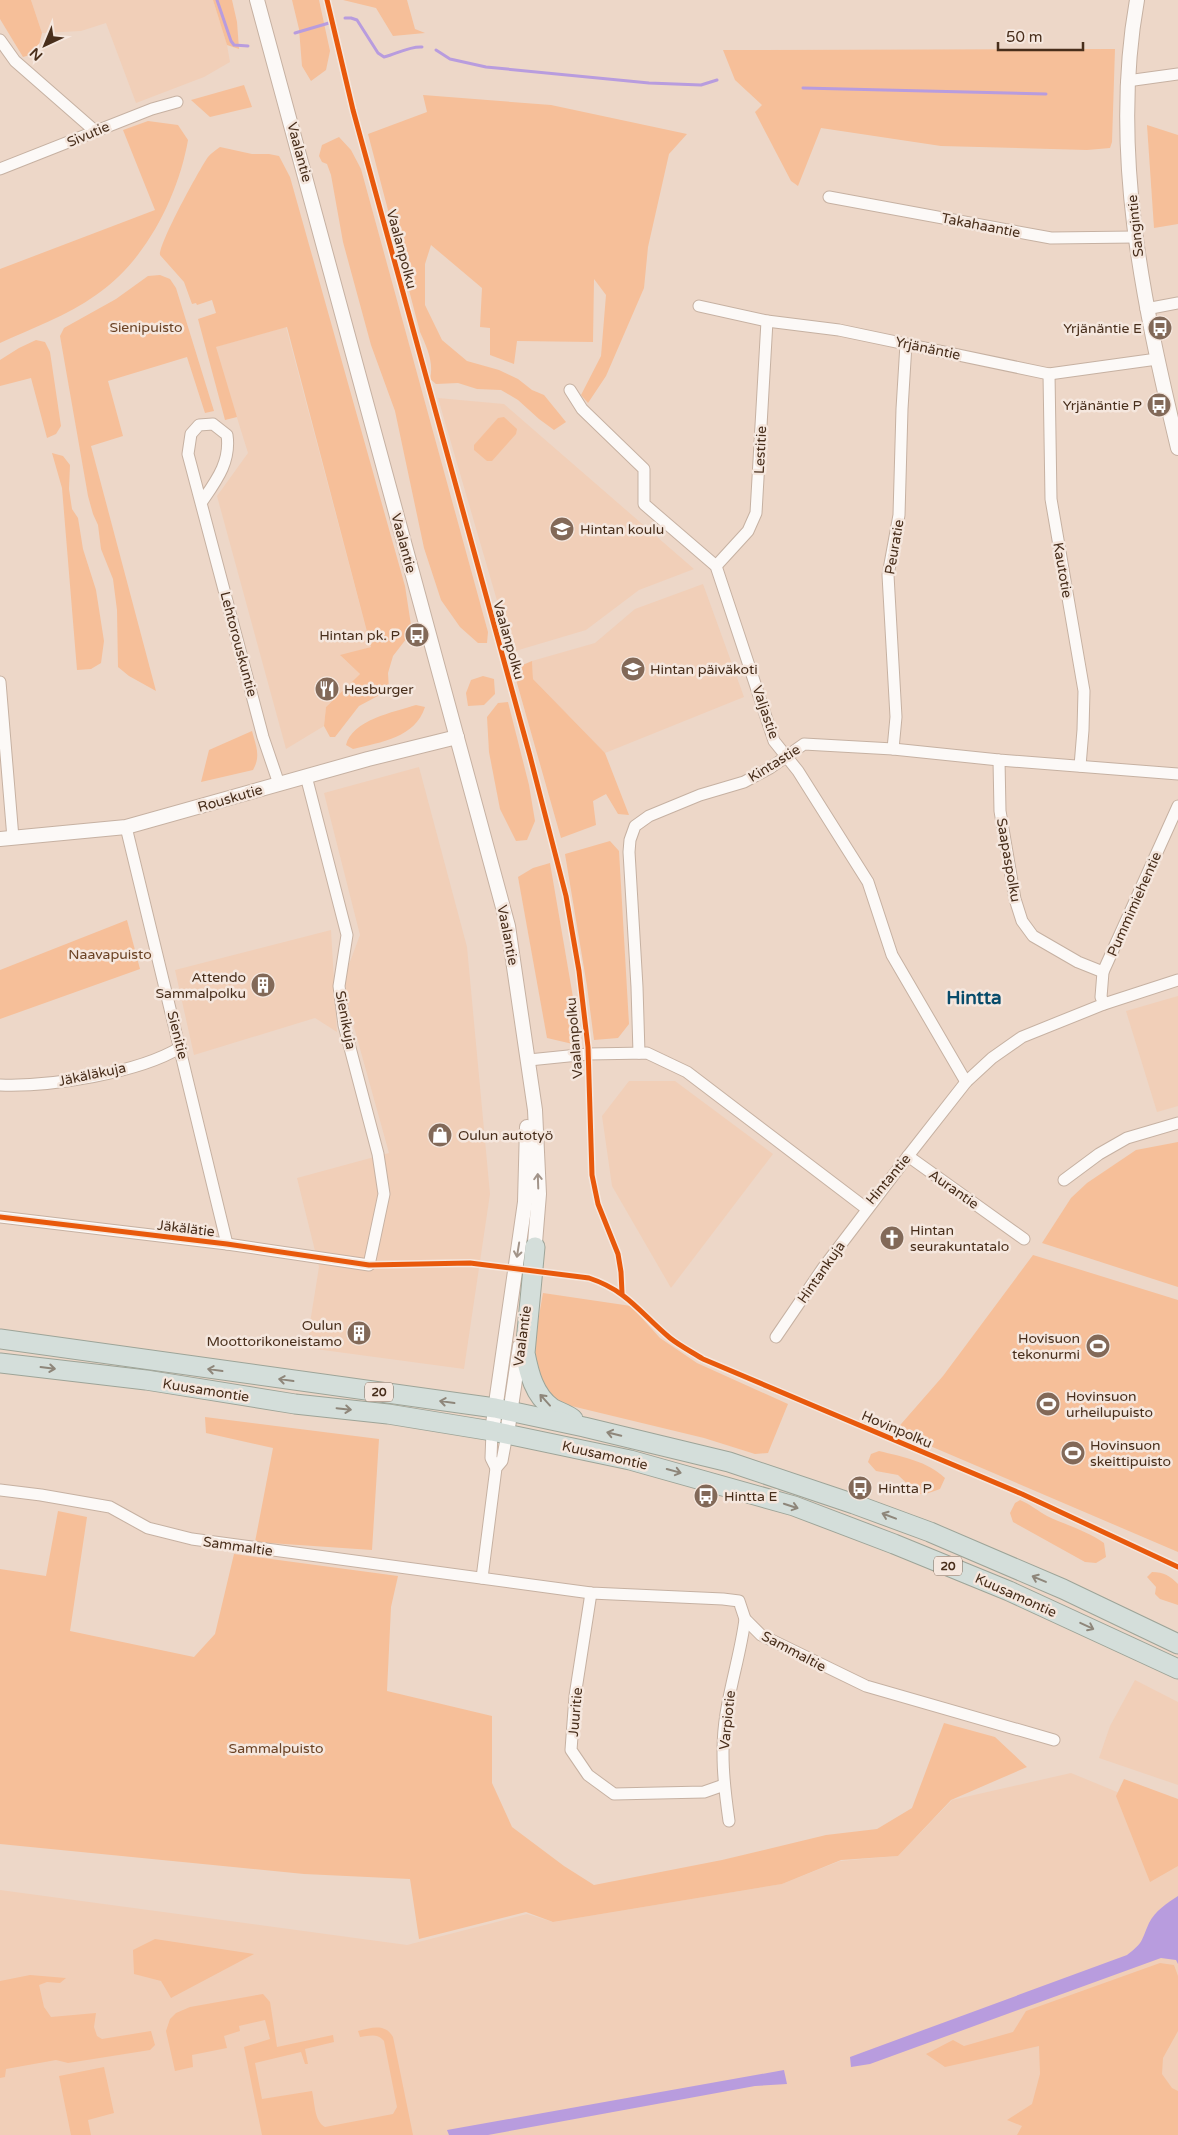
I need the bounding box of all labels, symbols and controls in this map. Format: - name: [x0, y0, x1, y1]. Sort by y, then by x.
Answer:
- north arrow: [20, 20, 70, 70]
- scale bar: [998, 20, 1083, 52]
- text: 50 m: [1006, 28, 1043, 46]
- text: N: [26, 44, 46, 64]
- street label: Sivutie: [64, 118, 112, 151]
- street label: Vaalantie: [283, 120, 316, 184]
- street label: Sangintie: [1124, 194, 1147, 258]
- street label: Vaalanpolku: [383, 208, 420, 291]
- street label: Takahaantie: [940, 210, 1022, 241]
- bus stop icon: Yrjänäntie E: [1147, 315, 1173, 341]
- park label: Sienipuisto: [109, 319, 183, 336]
- place label: Yrjänäntie E: [1063, 320, 1142, 337]
- street label: Yrjänäntie: [894, 333, 962, 364]
- bus stop icon: Yrjänäntie P: [1146, 392, 1172, 418]
- place label: Yrjänäntie P: [1063, 397, 1142, 414]
- street label: Lestitie: [751, 425, 770, 475]
- street label: Vaalantie: [387, 511, 420, 575]
- school or university icon: Hintan koulu: [549, 516, 575, 542]
- street label: Peuratie: [881, 518, 908, 576]
- place label: Hintan koulu: [580, 521, 664, 538]
- street label: Kautotie: [1049, 541, 1076, 599]
- street label: Lehtorouskuntie: [216, 590, 261, 699]
- street label: Vaalanpolku: [489, 599, 528, 682]
- bus stop icon: Hintan pk. P: [404, 622, 430, 648]
- place label: Hintan pk. P: [319, 627, 400, 644]
- school or university icon: Hintan päiväkoti: [620, 656, 646, 682]
- place label: Hintan päiväkoti: [650, 661, 758, 678]
- restaurant icon: Hesburger: [314, 676, 340, 702]
- place label: Hesburger: [344, 681, 414, 698]
- street label: Valjastie: [749, 683, 783, 741]
- street label: Kintastie: [745, 741, 803, 786]
- street label: Rouskutie: [196, 781, 265, 816]
- street label: Saapaspolku: [993, 817, 1024, 903]
- street label: Pummimiehentie: [1104, 849, 1165, 959]
- street label: Vaalantie: [493, 903, 522, 967]
- park label: Naavapuisto: [68, 946, 152, 963]
- place label: Attendo Sammalpolku: [155, 969, 246, 1002]
- building icon: Attendo Sammalpolku: [250, 972, 276, 998]
- district label: Hintta: [946, 987, 1002, 1009]
- street label: Sienikuja: [331, 989, 360, 1051]
- street label: Vaalanpolku: [562, 997, 587, 1079]
- street label: Sienitie: [163, 1009, 192, 1061]
- street label: Jäkäläkuja: [57, 1059, 127, 1090]
- shop icon: Oulun autotyö: [427, 1122, 453, 1148]
- place label: Oulun autotyö: [458, 1127, 553, 1144]
- street label: Hintantie: [862, 1151, 914, 1208]
- street label: Aurantie: [925, 1166, 982, 1213]
- one-way arrow: [533, 1173, 543, 1190]
- street label: Jäkälätie: [156, 1217, 216, 1240]
- place label: Hintan seurakuntatalo: [910, 1222, 1009, 1255]
- church icon: Hintan seurakuntatalo: [879, 1225, 905, 1251]
- street label: Hintankuja: [794, 1238, 849, 1306]
- one-way arrow: [512, 1242, 522, 1258]
- street label: Vaalantie: [510, 1305, 535, 1368]
- place label: Oulun Moottorikoneistamo: [207, 1317, 342, 1350]
- building icon: Oulun Moottorikoneistamo: [346, 1320, 372, 1346]
- place label: Hovisuon tekonurmi: [1012, 1330, 1080, 1363]
- sports icon: Hovisuon tekonurmi: [1085, 1333, 1111, 1359]
- one-way arrow: [40, 1363, 56, 1373]
- one-way arrow: [207, 1365, 223, 1375]
- one-way arrow: [278, 1374, 294, 1384]
- street label: Kuusamontie: [161, 1375, 251, 1406]
- road number: 20: [365, 1382, 393, 1401]
- place label: Hovinsuon urheilupuisto: [1066, 1388, 1153, 1421]
- sports icon: Hovinsuon urheilupuisto: [1035, 1391, 1061, 1417]
- one-way arrow: [539, 1393, 550, 1406]
- one-way arrow: [439, 1396, 455, 1406]
- one-way arrow: [335, 1404, 351, 1414]
- street label: Hovinpolku: [859, 1407, 935, 1452]
- one-way arrow: [606, 1429, 622, 1438]
- street label: Kuusamontie: [560, 1437, 650, 1474]
- place label: Hovinsuon skeittipuisto: [1090, 1437, 1171, 1470]
- sports icon: Hovinsuon skeittipuisto: [1060, 1440, 1086, 1466]
- one-way arrow: [666, 1467, 682, 1477]
- bus stop icon: Hintta P: [847, 1475, 873, 1501]
- place label: Hintta P: [878, 1480, 932, 1497]
- bus stop icon: Hintta E: [693, 1483, 719, 1509]
- place label: Hintta E: [724, 1488, 777, 1505]
- one-way arrow: [782, 1501, 798, 1511]
- one-way arrow: [881, 1511, 896, 1520]
- street label: Sammaltie: [202, 1533, 274, 1560]
- road number: 20: [934, 1556, 962, 1575]
- street label: Kuusamontie: [972, 1570, 1059, 1621]
- one-way arrow: [1032, 1573, 1047, 1583]
- one-way arrow: [1079, 1622, 1094, 1632]
- street label: Sammaltie: [759, 1627, 829, 1675]
- street label: Juuritie: [565, 1687, 586, 1737]
- street label: Varpiotie: [716, 1689, 739, 1751]
- park label: Sammalpuisto: [229, 1740, 323, 1757]

